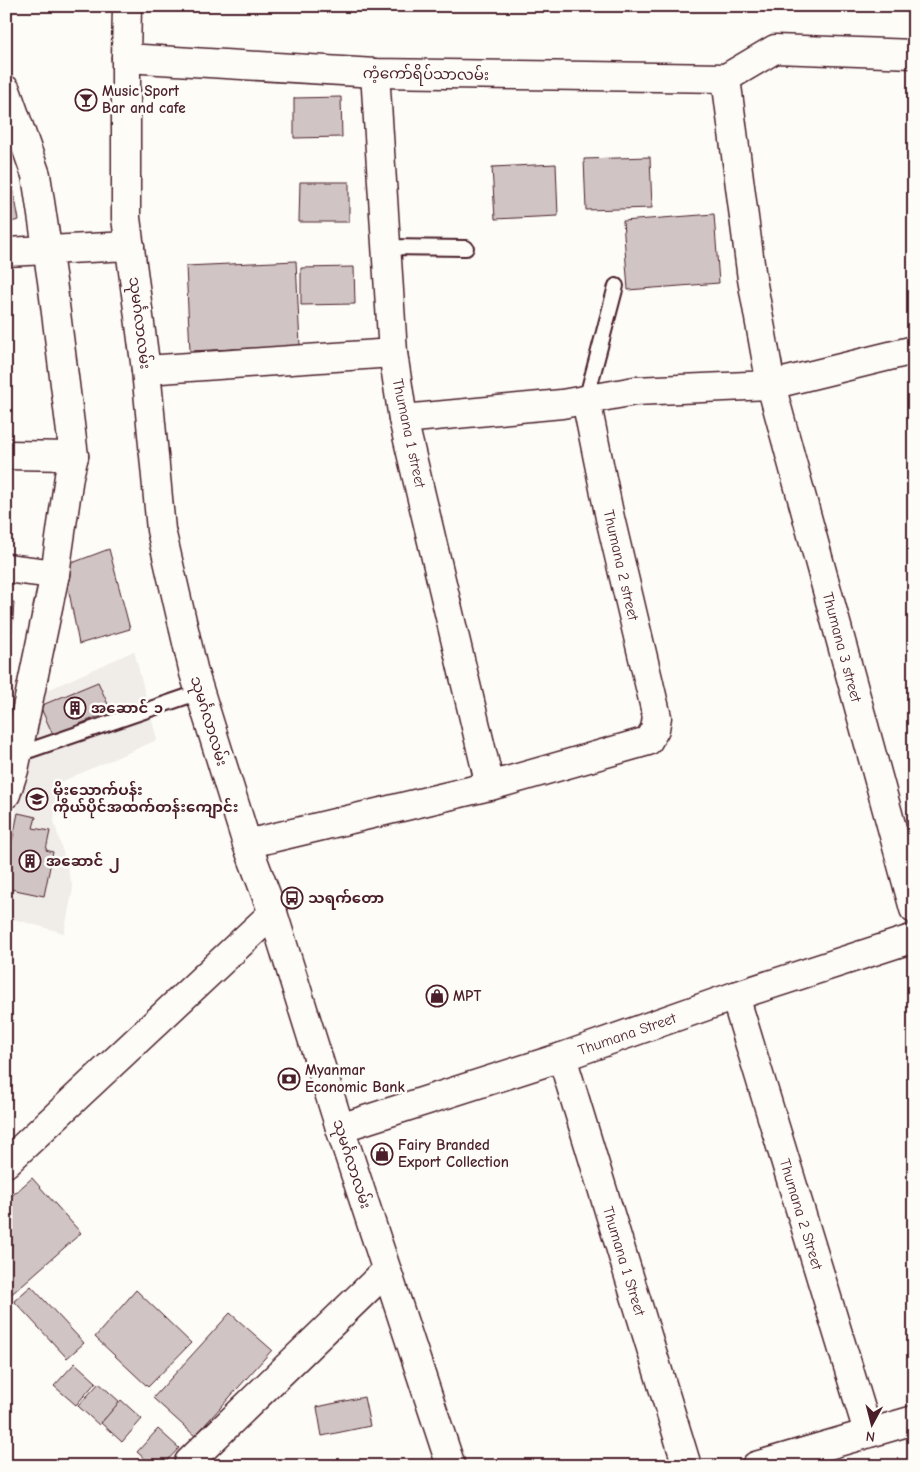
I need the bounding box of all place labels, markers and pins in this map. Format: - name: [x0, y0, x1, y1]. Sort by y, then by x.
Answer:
- place label: Music Sport Bar and cafe: [102, 82, 186, 117]
- bar icon: Music Sport Bar and cafe: [74, 88, 98, 112]
- building icon: အဆောင် ၁: [63, 696, 87, 720]
- place label: အဆောင် ၁: [91, 698, 163, 717]
- place label: မိုးသောက်ပန်း ကိုယ်ပိုင်အထက်တန်းကျောင်း: [53, 780, 239, 819]
- school or university icon: မိုးသောက်ပန်း ကိုယ်ပိုင်အထက်တန်းကျောင်း: [25, 787, 49, 811]
- building icon: အဆောင် ၂: [18, 849, 42, 873]
- place label: အဆောင် ၂: [46, 851, 120, 873]
- bus stop icon: သရက်တော: [280, 886, 304, 910]
- place label: သရက်တော: [308, 888, 384, 910]
- shop icon: MPT: [425, 984, 449, 1008]
- place label: MPT: [453, 987, 481, 1005]
- place label: Myanmar Economic Bank: [305, 1061, 406, 1096]
- bank icon: Myanmar Economic Bank: [277, 1067, 301, 1091]
- place label: Fairy Branded Export Collection: [398, 1136, 509, 1171]
- shop icon: Fairy Branded Export Collection: [370, 1142, 394, 1166]

